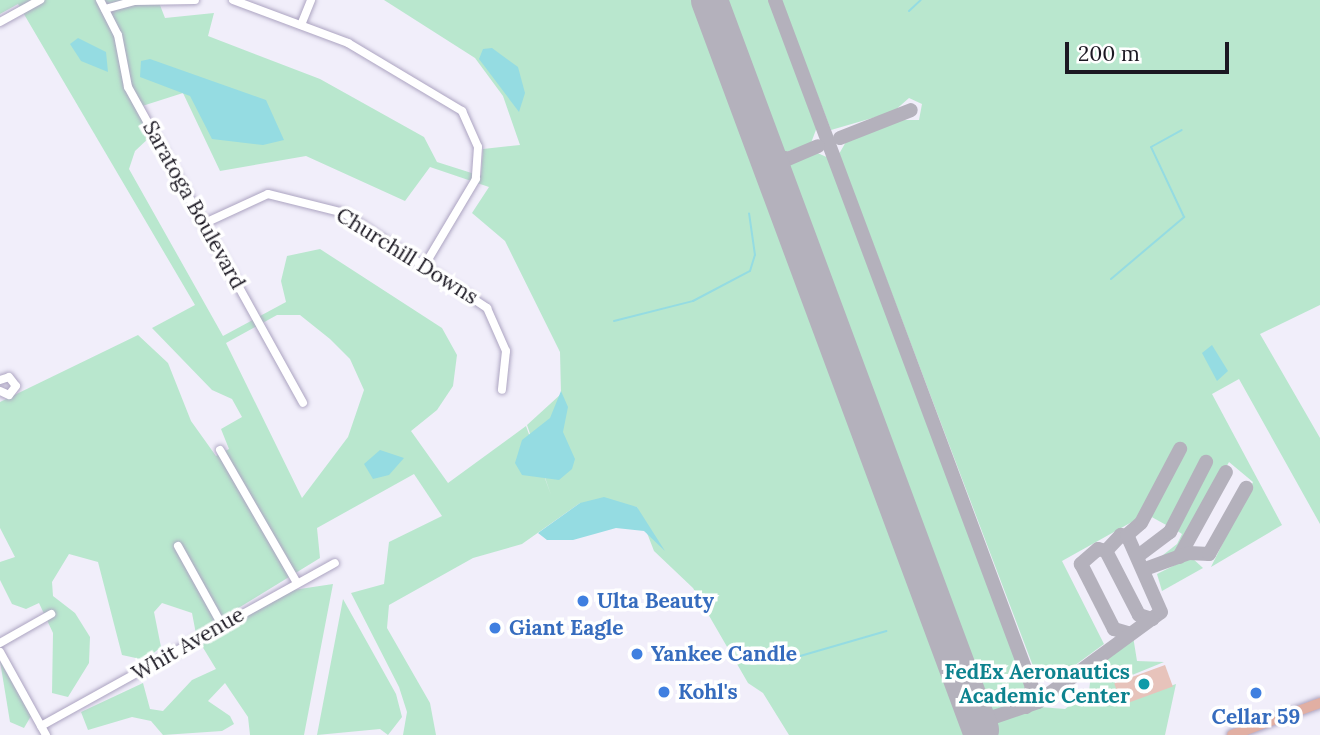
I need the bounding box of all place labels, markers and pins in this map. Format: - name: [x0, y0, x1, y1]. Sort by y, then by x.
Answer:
- place label: Ulta Beauty: [597, 588, 714, 614]
- marker: Ulta Beauty: [575, 593, 591, 609]
- place label: Giant Eagle: [509, 615, 624, 641]
- marker: Giant Eagle: [487, 620, 503, 636]
- place label: Yankee Candle: [651, 641, 797, 667]
- marker: Yankee Candle: [629, 646, 645, 662]
- place label: FedEx Aeronautics Academic Center: [944, 659, 1130, 709]
- marker: FedEx Aeronautics Academic Center: [1136, 676, 1152, 692]
- place label: Kohl's: [678, 679, 738, 705]
- marker: Kohl's: [656, 684, 672, 700]
- marker: Cellar 59: [1248, 685, 1264, 701]
- place label: Cellar 59: [1212, 704, 1300, 730]

